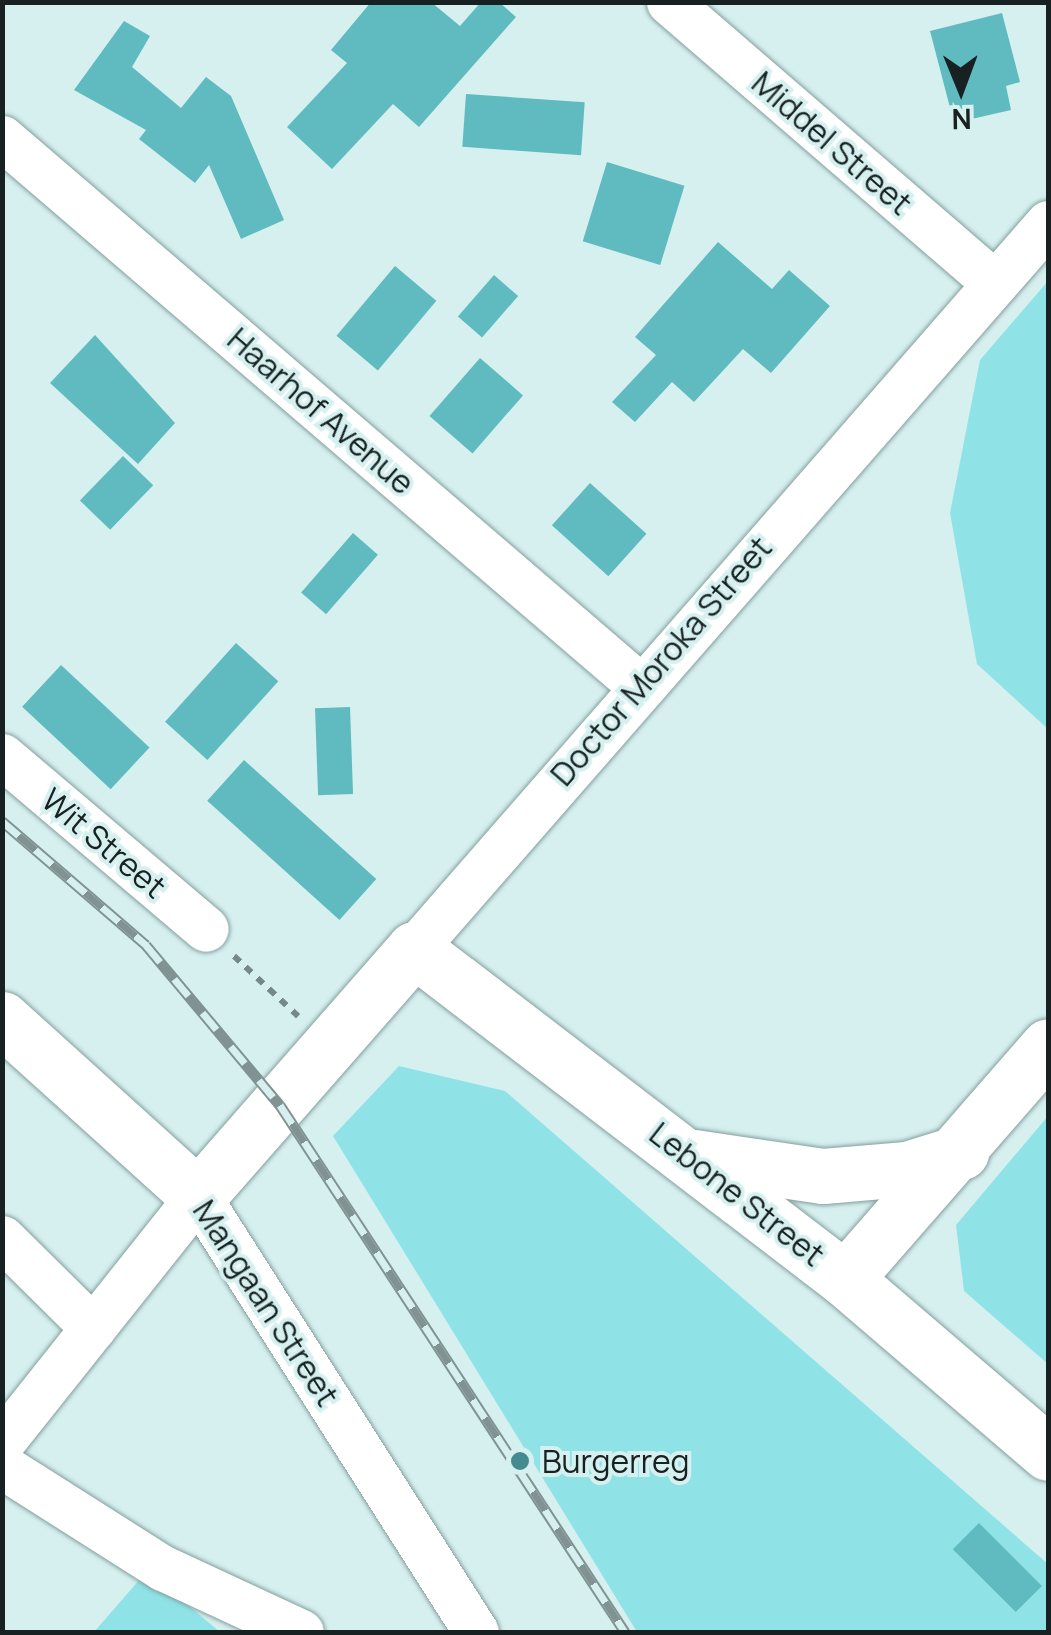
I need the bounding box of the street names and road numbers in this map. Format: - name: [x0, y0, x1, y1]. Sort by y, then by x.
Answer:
- street label: Middel Street: [744, 63, 920, 223]
- street label: Haarhof Avenue: [220, 320, 422, 502]
- street label: Doctor Moroka Street: [542, 529, 780, 793]
- street label: Wit Street: [34, 780, 174, 906]
- street label: Lebone Street: [642, 1114, 832, 1274]
- street label: Mangaan Street: [185, 1193, 347, 1413]

